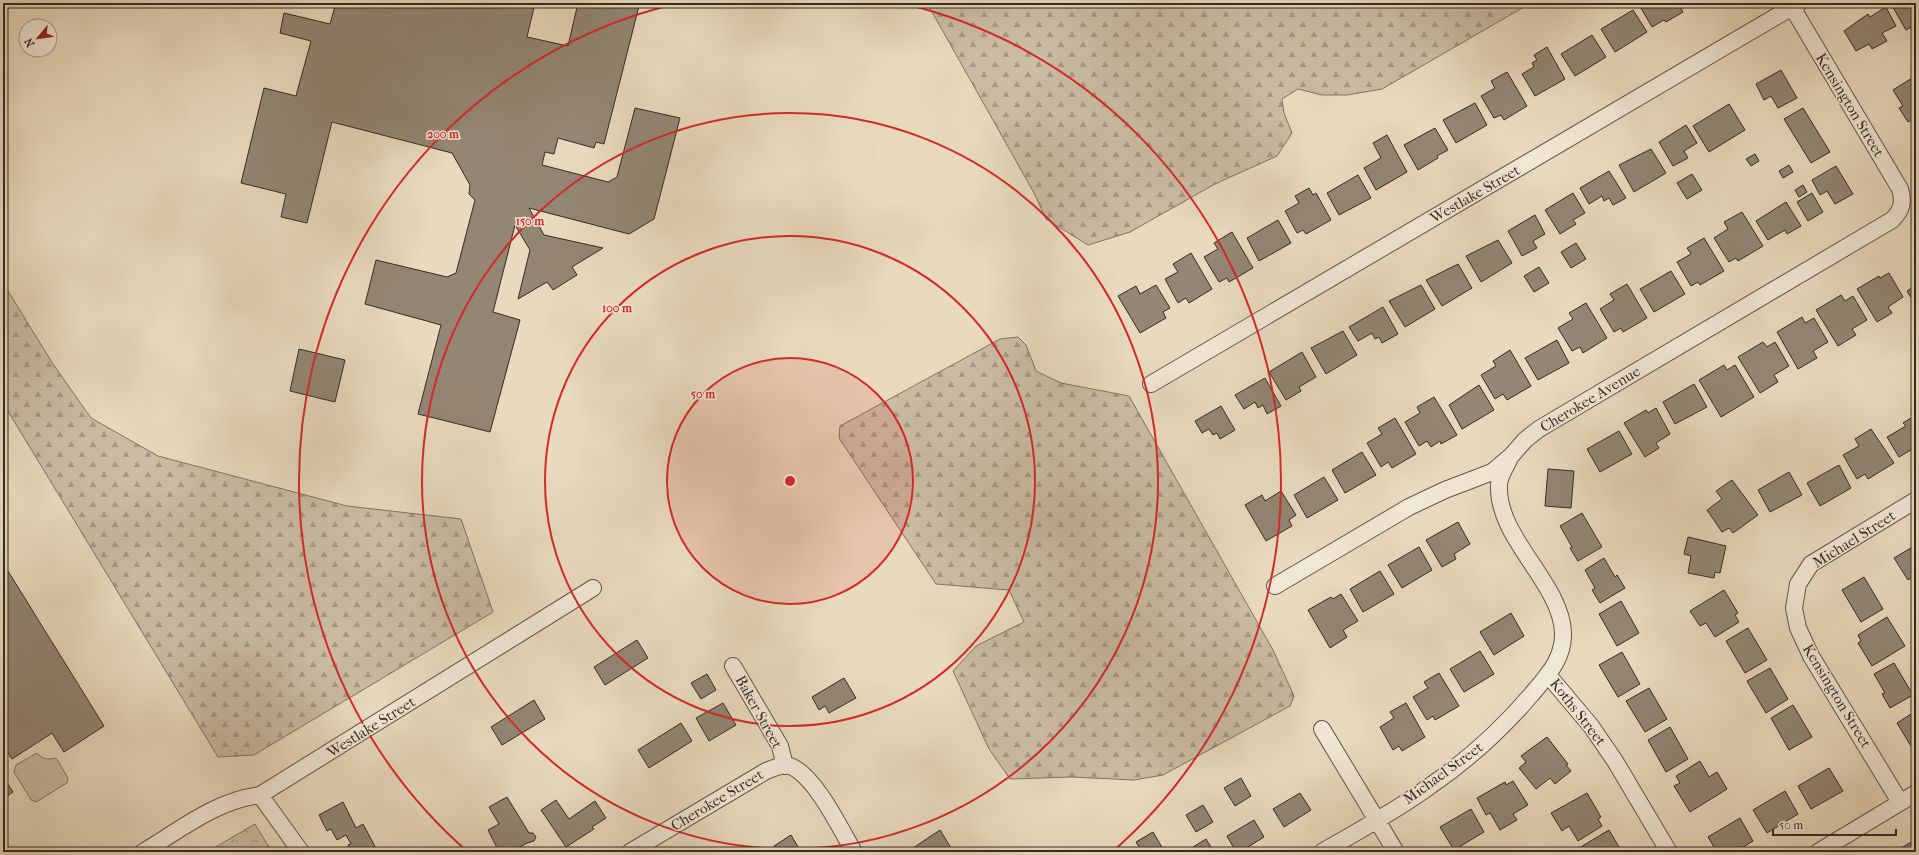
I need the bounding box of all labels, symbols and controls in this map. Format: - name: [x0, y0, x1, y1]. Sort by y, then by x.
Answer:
- north arrow: [18, 18, 58, 58]
- text: N: [22, 35, 37, 49]
- street label: Kensington Street: [1812, 50, 1888, 161]
- text: 200 m: [427, 127, 460, 141]
- street label: Westlake Street: [1426, 161, 1524, 228]
- text: 150 m: [516, 214, 545, 228]
- text: 100 m: [602, 301, 633, 315]
- street label: Cherokee Avenue: [1537, 362, 1644, 436]
- text: 50 m: [691, 387, 716, 401]
- centre of rings: [783, 474, 797, 488]
- street label: Michael Street: [1809, 506, 1899, 572]
- street label: Kensington Street: [1799, 641, 1875, 752]
- street label: Baker Street: [732, 672, 787, 752]
- street label: Koths Street: [1546, 675, 1610, 750]
- street label: Westlake Street: [323, 692, 419, 762]
- street label: Michael Street: [1400, 738, 1487, 808]
- street label: Cherokee Street: [667, 765, 767, 835]
- scale bar: [1773, 811, 1896, 837]
- text: 50 m: [1779, 818, 1803, 832]

